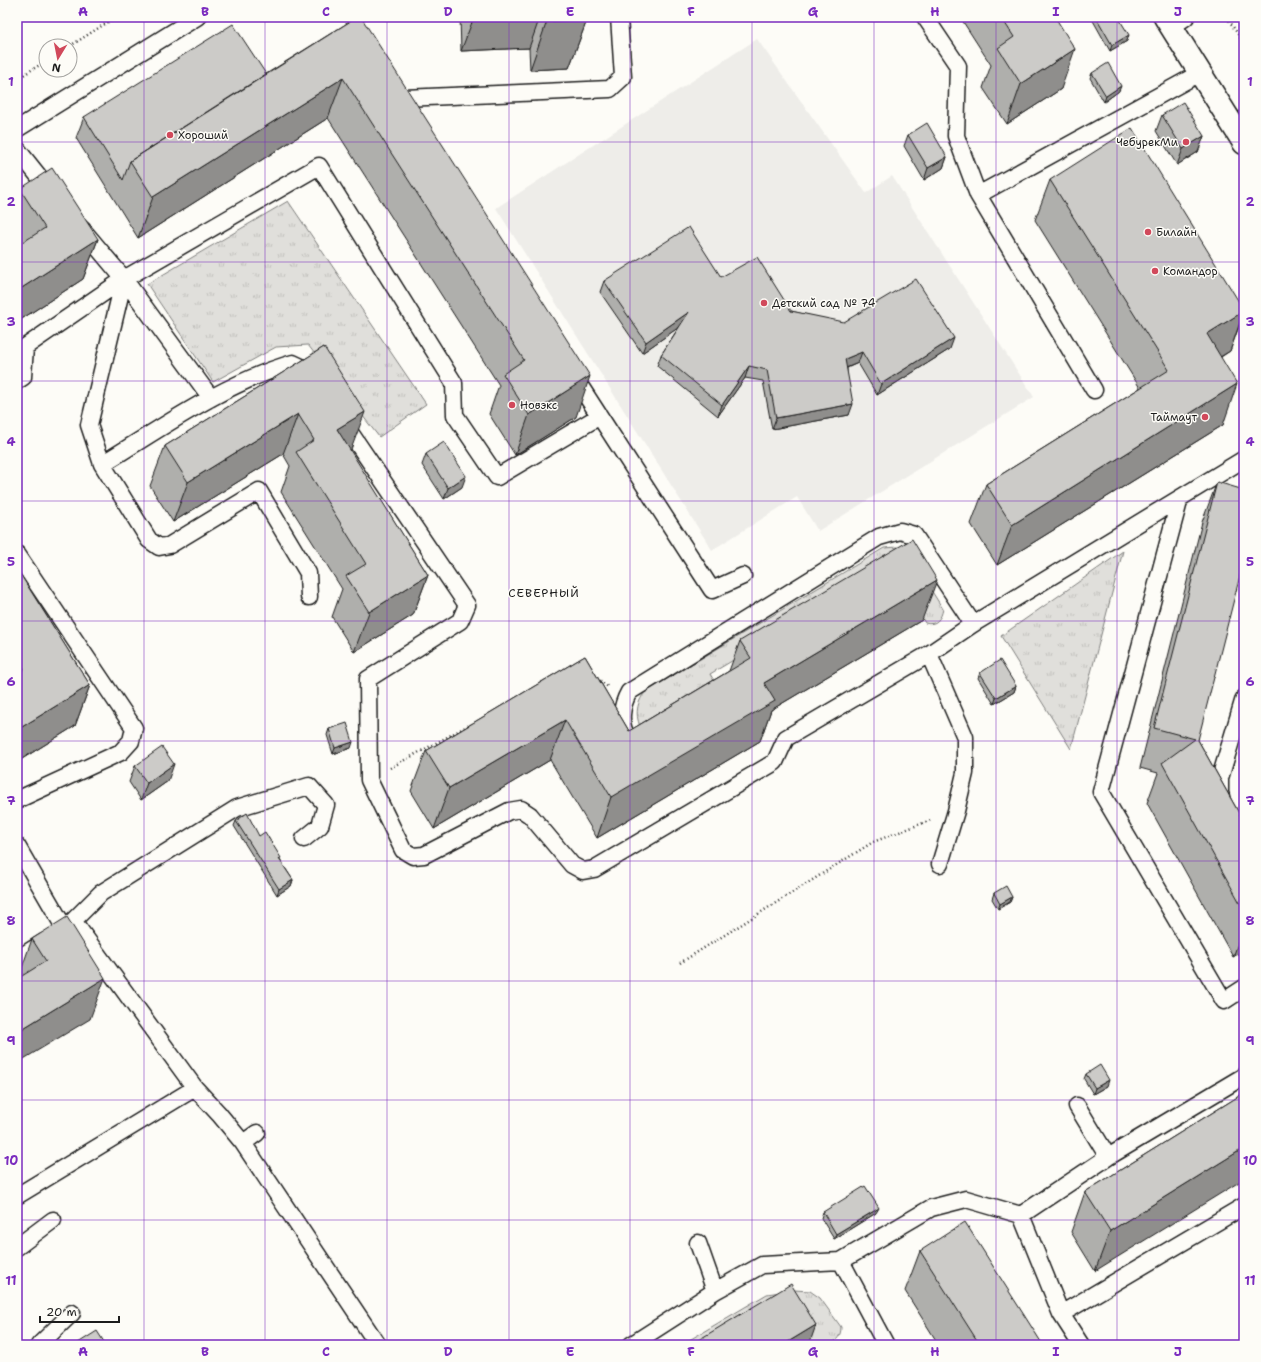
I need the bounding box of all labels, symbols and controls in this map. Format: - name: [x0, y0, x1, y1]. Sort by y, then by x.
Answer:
- text: A: [78, 3, 88, 20]
- text: B: [201, 3, 209, 20]
- text: C: [322, 3, 330, 20]
- text: D: [443, 3, 453, 20]
- text: E: [566, 3, 575, 20]
- text: F: [687, 3, 695, 20]
- text: G: [808, 3, 819, 20]
- text: H: [930, 3, 940, 20]
- text: I: [1052, 3, 1060, 20]
- text: J: [1174, 3, 1182, 20]
- north arrow: [38, 38, 78, 78]
- text: N: [50, 59, 62, 75]
- text: 1: [8, 73, 14, 90]
- text: 1: [1247, 73, 1253, 90]
- place label: Хороший: [178, 128, 228, 143]
- marker: Хороший: [165, 130, 175, 140]
- place label: ЧебурекМи: [1116, 135, 1178, 150]
- marker: ЧебурекМи: [1181, 137, 1191, 147]
- text: 2: [6, 193, 16, 210]
- text: 2: [1245, 193, 1255, 210]
- place label: Билайн: [1156, 225, 1197, 240]
- marker: Билайн: [1143, 227, 1153, 237]
- place label: Командор: [1163, 264, 1218, 279]
- marker: Командор: [1150, 266, 1160, 276]
- place label: Детский сад № 74: [772, 296, 876, 311]
- marker: Детский сад № 74: [759, 298, 769, 308]
- text: 3: [6, 313, 16, 330]
- text: 3: [1245, 313, 1255, 330]
- place label: Новэкс: [520, 398, 558, 413]
- marker: Новэкс: [507, 400, 517, 410]
- place label: Таймаут: [1151, 410, 1197, 425]
- marker: Таймаут: [1200, 412, 1210, 422]
- text: 4: [6, 433, 16, 450]
- text: 4: [1245, 433, 1255, 450]
- text: 5: [7, 553, 15, 570]
- text: 5: [1246, 553, 1254, 570]
- district label: СЕВЕРНЫЙ: [508, 585, 580, 601]
- text: 6: [6, 673, 16, 690]
- text: 6: [1245, 673, 1255, 690]
- text: 7: [6, 792, 16, 809]
- text: 7: [1245, 792, 1255, 809]
- text: 8: [6, 912, 16, 929]
- text: 8: [1245, 912, 1255, 929]
- text: 9: [6, 1032, 16, 1049]
- text: 9: [1245, 1032, 1255, 1049]
- text: 10: [4, 1152, 18, 1169]
- text: 10: [1243, 1152, 1257, 1169]
- text: 11: [5, 1272, 17, 1289]
- text: 11: [1244, 1272, 1256, 1289]
- scale bar: [40, 1298, 119, 1324]
- text: 20 m: [46, 1304, 77, 1320]
- text: A: [78, 1343, 88, 1360]
- text: B: [201, 1343, 209, 1360]
- text: C: [322, 1343, 330, 1360]
- text: D: [443, 1343, 453, 1360]
- text: E: [566, 1343, 575, 1360]
- text: F: [687, 1343, 695, 1360]
- text: G: [808, 1343, 819, 1360]
- text: H: [930, 1343, 940, 1360]
- text: I: [1052, 1343, 1060, 1360]
- text: J: [1174, 1343, 1182, 1360]

